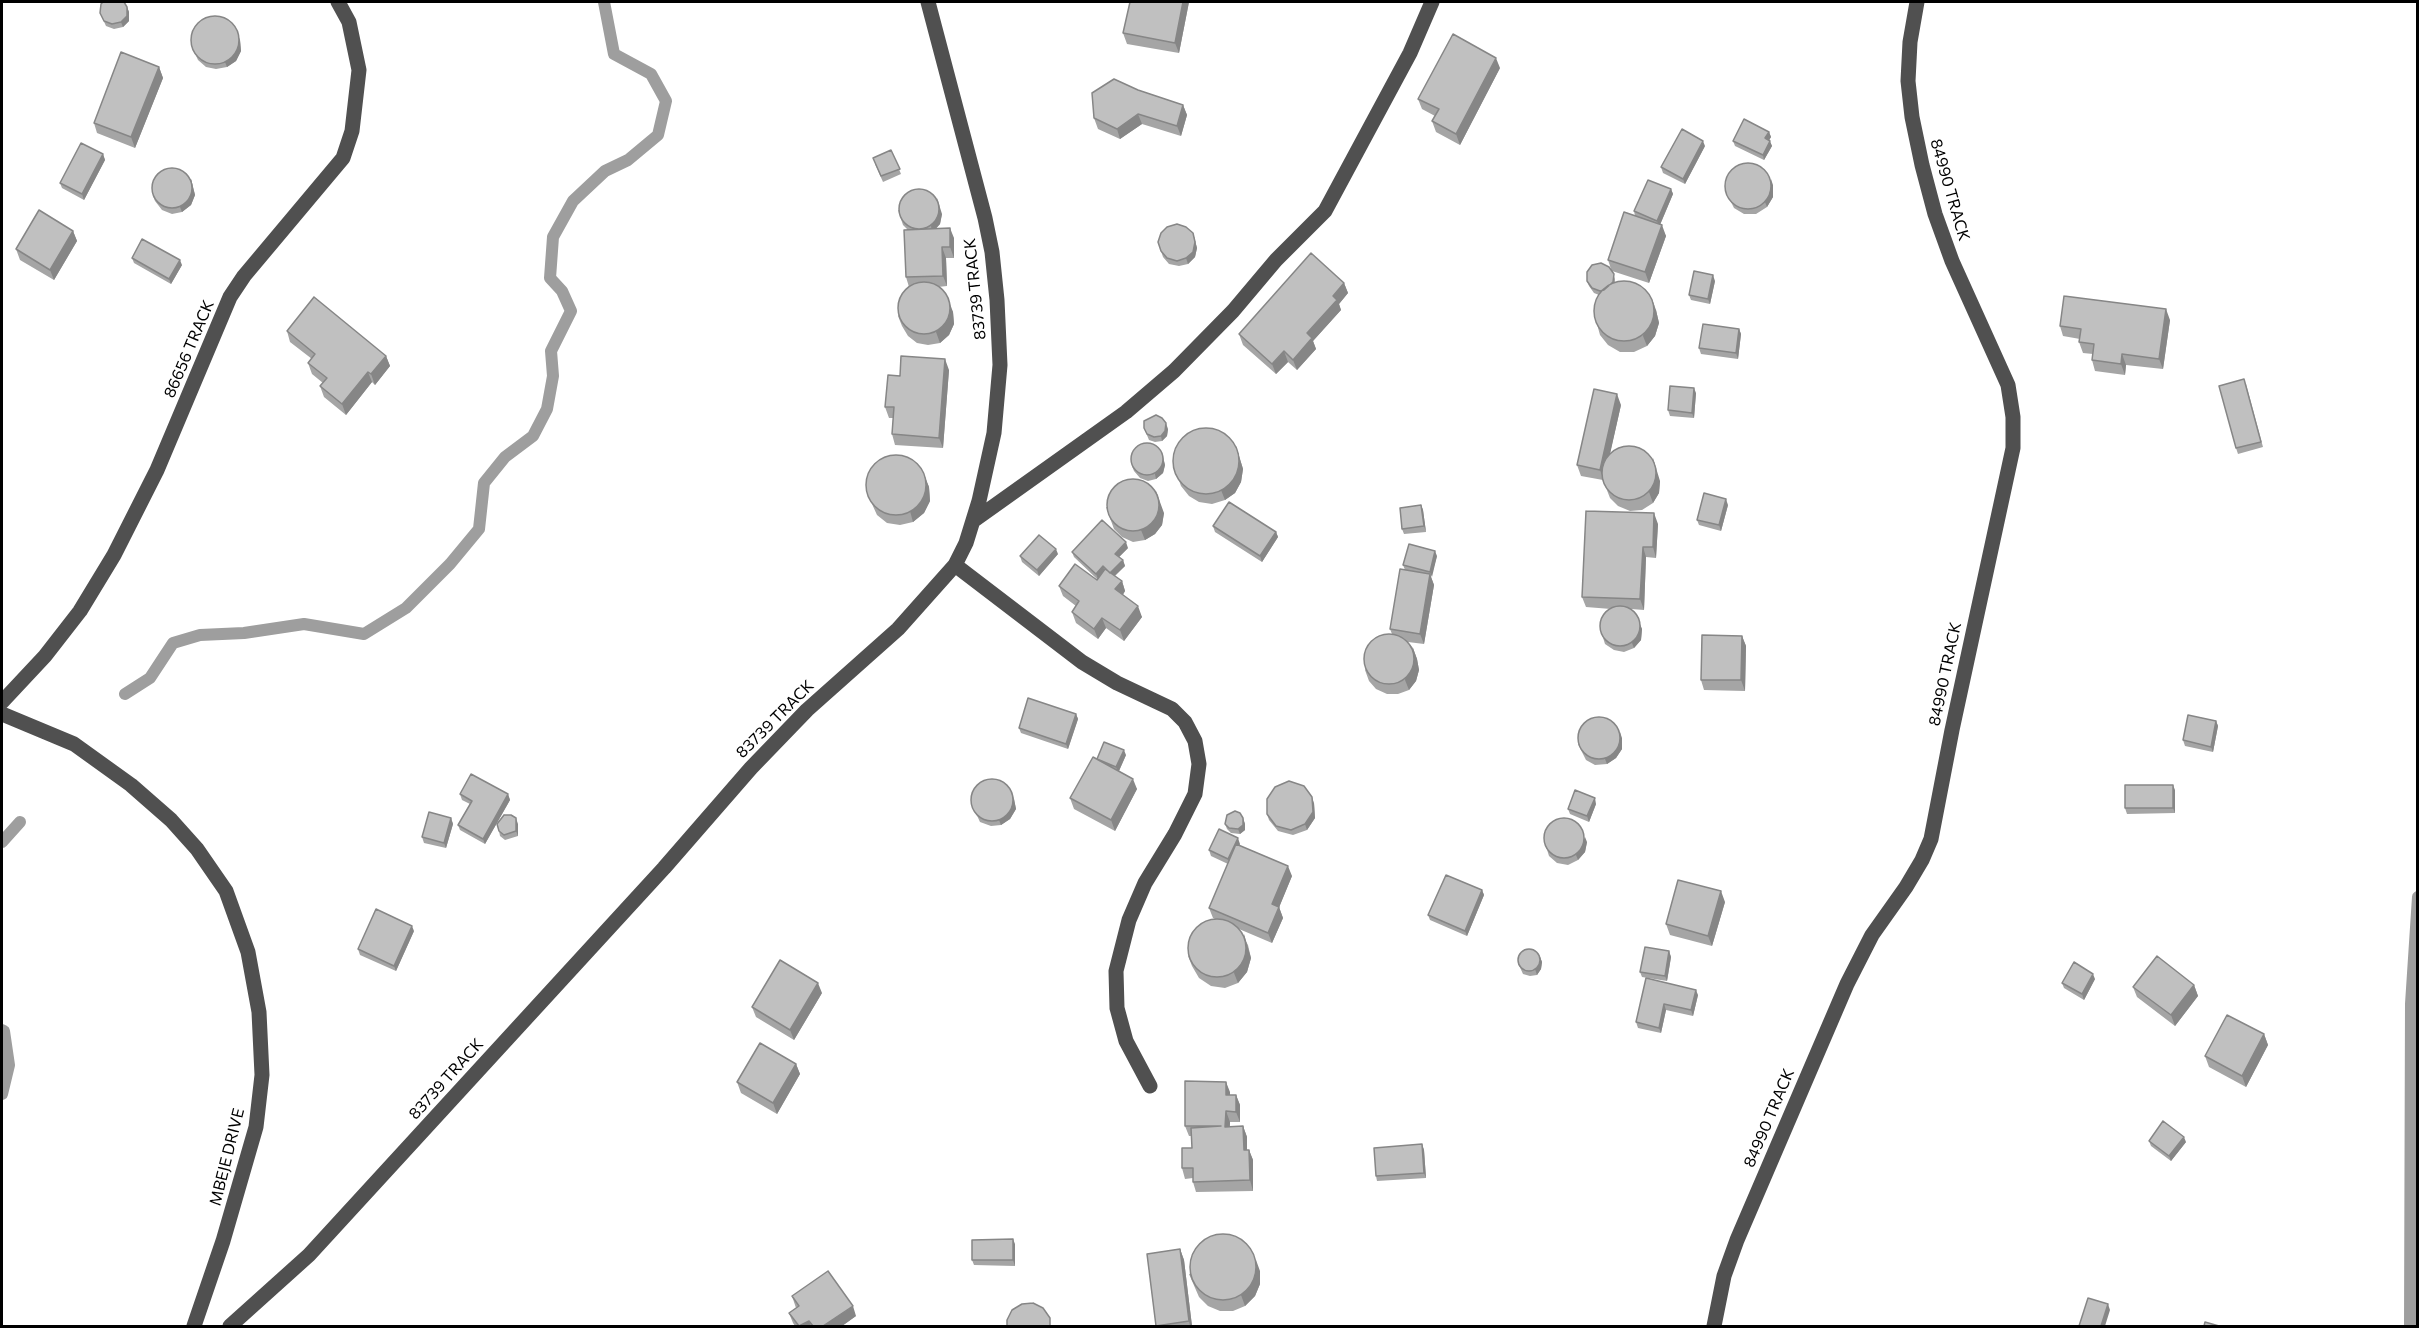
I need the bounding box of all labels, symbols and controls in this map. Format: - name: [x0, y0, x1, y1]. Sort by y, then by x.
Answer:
- street label: 84990 TRACK: [1926, 137, 1974, 243]
- street label: 83739 TRACK: [960, 237, 990, 341]
- street label: 86656 TRACK: [160, 297, 218, 401]
- street label: 84990 TRACK: [1925, 620, 1965, 728]
- street label: 83739 TRACK: [732, 676, 818, 762]
- street label: 83739 TRACK: [405, 1035, 487, 1123]
- street label: 84990 TRACK: [1740, 1066, 1798, 1170]
- street label: MBEJE DRIVE: [206, 1106, 248, 1208]

